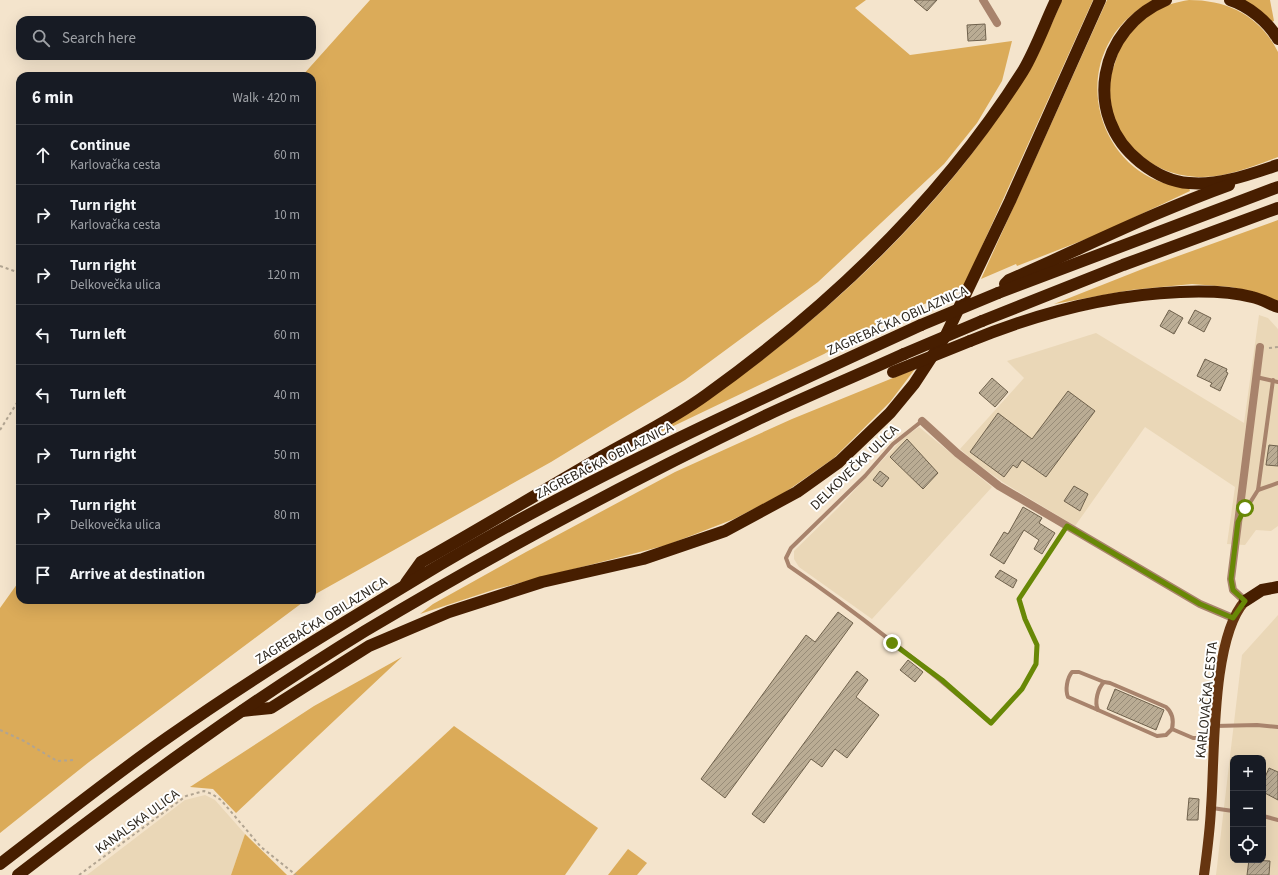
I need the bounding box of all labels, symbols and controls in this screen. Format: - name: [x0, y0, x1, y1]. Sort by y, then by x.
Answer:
- search box: [16, 16, 316, 60]
- icon: search: [30, 27, 52, 49]
- text: Search here: [62, 28, 136, 49]
- text: 6 min: [32, 86, 73, 110]
- text: Walk · 420 m: [232, 89, 300, 107]
- text: Continue: [70, 135, 130, 156]
- icon: ahead: [32, 144, 54, 166]
- text: 60 m: [274, 146, 300, 164]
- text: Karlovačka cesta: [70, 156, 161, 174]
- text: Turn right: [70, 195, 136, 216]
- icon: right: [32, 204, 54, 226]
- text: 10 m: [274, 206, 300, 224]
- text: Karlovačka cesta: [70, 216, 161, 234]
- text: Turn right: [70, 255, 136, 276]
- icon: right: [32, 264, 54, 286]
- text: 120 m: [267, 266, 300, 284]
- text: Delkovečka ulica: [70, 276, 161, 294]
- street label: ZAGREBAČKA OBILAZNICA: [824, 281, 971, 361]
- icon: left: [32, 324, 54, 346]
- text: Turn left: [70, 324, 126, 345]
- text: 60 m: [274, 326, 300, 344]
- icon: left: [32, 384, 54, 406]
- text: Turn left: [70, 384, 126, 405]
- text: 40 m: [274, 386, 300, 404]
- street label: ZAGREBAČKA OBILAZNICA: [532, 417, 677, 504]
- street label: DELKOVEČKA ULICA: [806, 420, 904, 515]
- icon: right: [32, 444, 54, 466]
- text: Turn right: [70, 444, 136, 465]
- text: 50 m: [274, 446, 300, 464]
- text: Turn right: [70, 495, 136, 516]
- route start: [1236, 499, 1254, 517]
- icon: right: [32, 504, 54, 526]
- text: 80 m: [274, 506, 300, 524]
- text: Delkovečka ulica: [70, 516, 161, 534]
- icon: arrive: [32, 564, 54, 586]
- text: Arrive at destination: [70, 564, 205, 585]
- street label: ZAGREBAČKA OBILAZNICA: [252, 572, 392, 670]
- route end: [883, 634, 901, 652]
- street label: KARLOVAČKA CESTA: [1191, 640, 1223, 759]
- map controls: [1230, 755, 1266, 863]
- button: +: [1230, 755, 1266, 791]
- street label: KANALSKA ULICA: [91, 784, 184, 859]
- button: −: [1230, 791, 1266, 827]
- button: locate: [1230, 827, 1266, 863]

